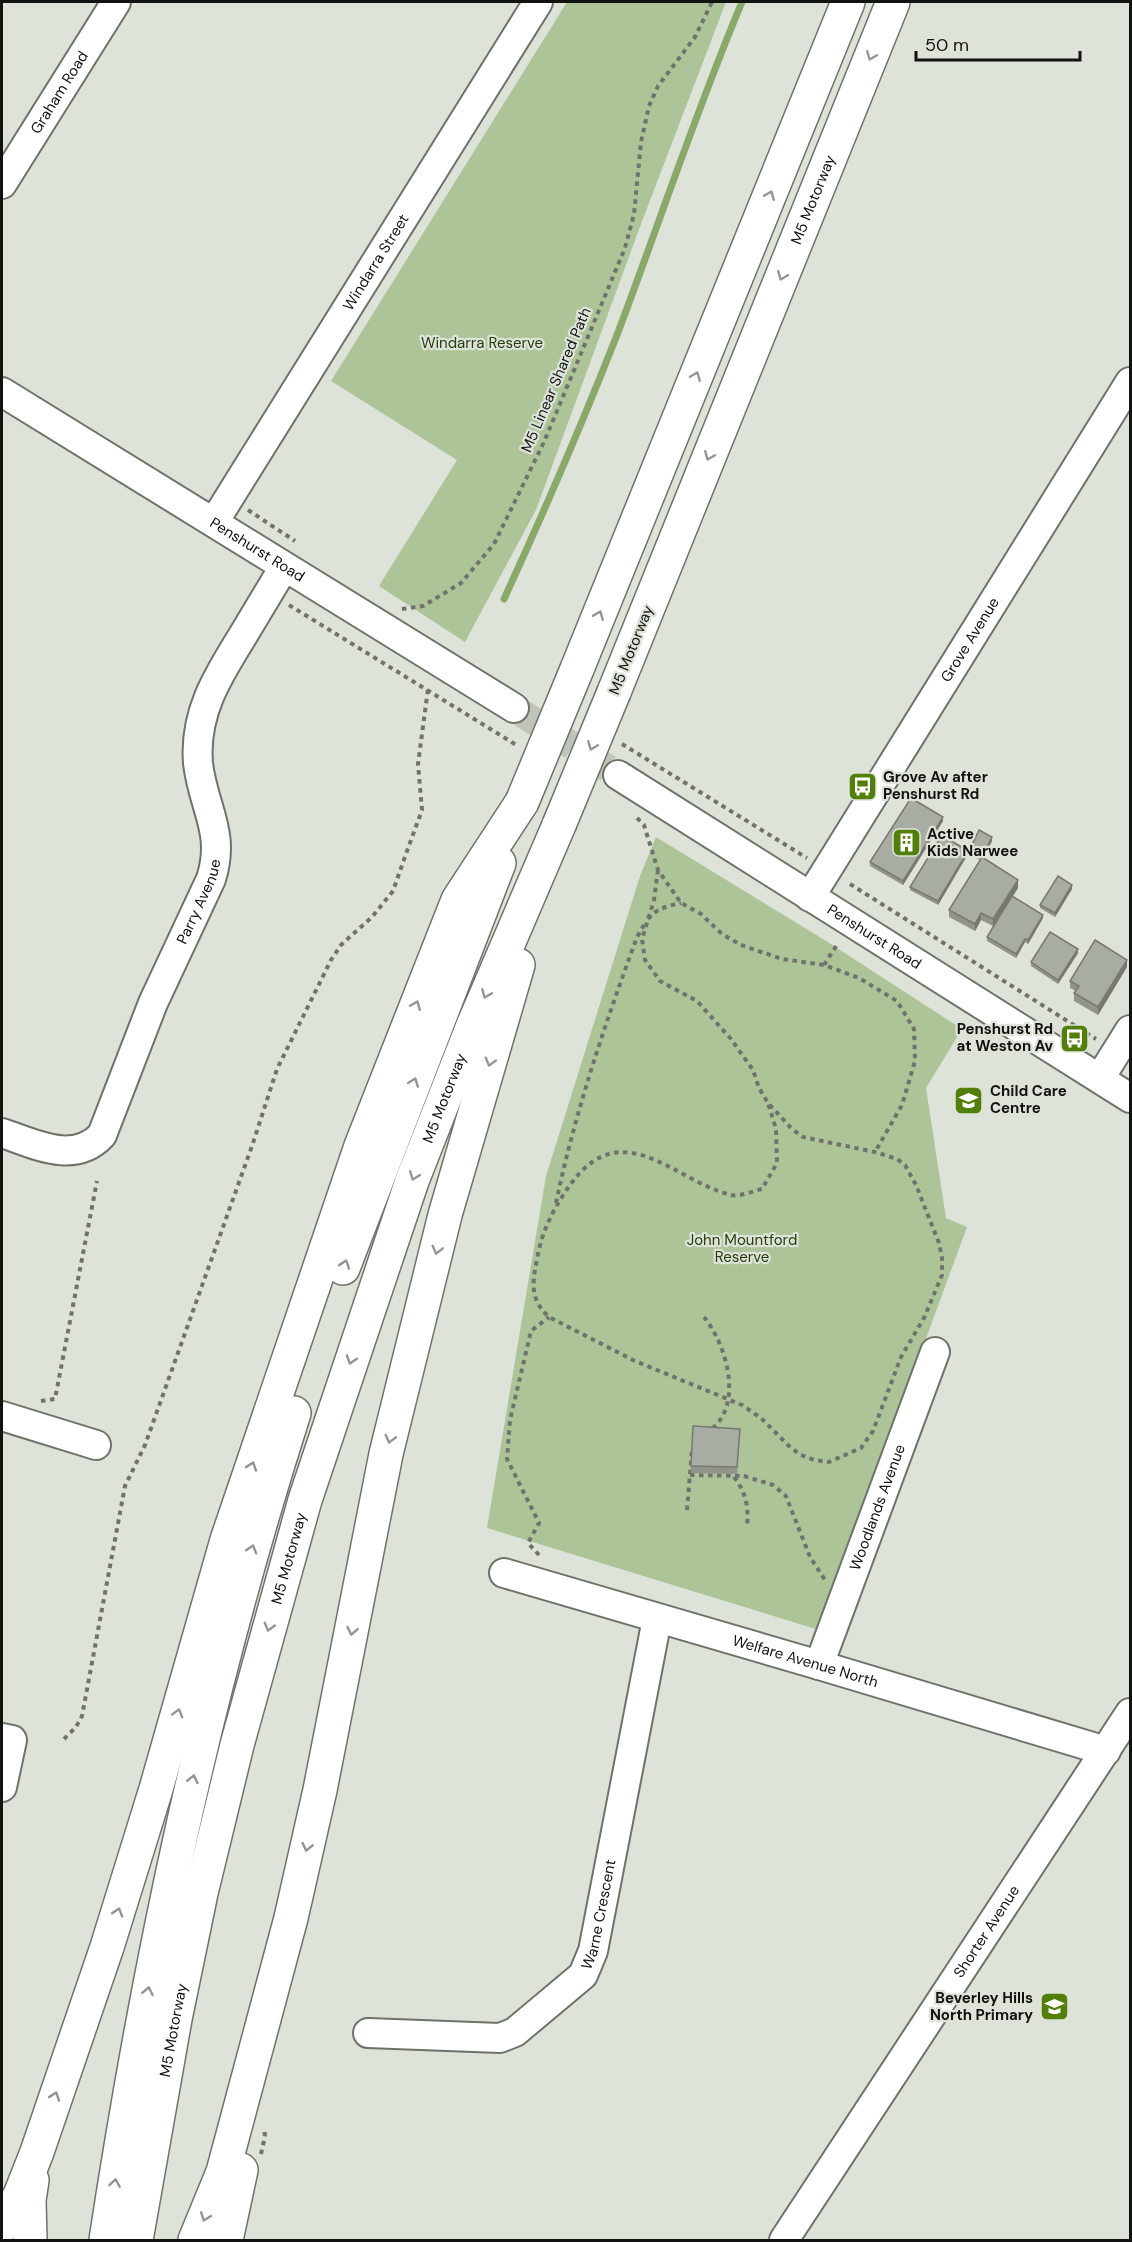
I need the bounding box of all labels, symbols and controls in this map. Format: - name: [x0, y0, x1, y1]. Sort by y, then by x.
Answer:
- scale bar: [916, 24, 1080, 62]
- text: 50 m: [925, 33, 969, 57]
- street label: Graham Road: [26, 47, 93, 138]
- one-way arrow: [866, 50, 878, 61]
- street label: M5 Motorway: [786, 152, 840, 247]
- one-way arrow: [763, 190, 775, 201]
- street label: Windarra Street: [338, 210, 414, 314]
- one-way arrow: [777, 269, 789, 280]
- street label: M5 Linear Shared Path: [516, 304, 596, 456]
- park label: Windarra Reserve: [421, 333, 543, 353]
- one-way arrow: [689, 371, 701, 382]
- one-way arrow: [704, 450, 716, 461]
- street label: Penshurst Road: [206, 513, 308, 586]
- street label: Grove Avenue: [936, 593, 1004, 686]
- street label: M5 Motorway: [604, 602, 658, 698]
- one-way arrow: [592, 610, 604, 621]
- one-way arrow: [587, 740, 599, 751]
- place label: Grove Av after Penshurst Rd: [883, 767, 988, 804]
- bus stop icon: Grove Av after Penshurst Rd: [846, 770, 878, 802]
- place label: Active Kids Narwee: [927, 824, 1018, 861]
- building icon: Active Kids Narwee: [890, 827, 922, 859]
- street label: Parry Avenue: [172, 858, 225, 947]
- street label: Penshurst Road: [823, 899, 925, 974]
- one-way arrow: [482, 988, 494, 999]
- one-way arrow: [409, 1001, 421, 1012]
- place label: Penshurst Rd at Weston Av: [957, 1019, 1054, 1056]
- bus stop icon: Penshurst Rd at Weston Av: [1058, 1022, 1090, 1054]
- street label: M5 Motorway: [418, 1050, 471, 1146]
- one-way arrow: [485, 1057, 497, 1067]
- one-way arrow: [407, 1077, 419, 1088]
- place label: Child Care Centre: [990, 1081, 1067, 1118]
- school or university icon: Child Care Centre: [953, 1084, 985, 1116]
- one-way arrow: [409, 1169, 421, 1180]
- park label: John Mountford Reserve: [687, 1230, 797, 1267]
- one-way arrow: [431, 1245, 444, 1255]
- one-way arrow: [337, 1259, 350, 1270]
- one-way arrow: [346, 1354, 358, 1365]
- one-way arrow: [384, 1434, 397, 1444]
- street label: Woodlands Avenue: [845, 1442, 910, 1573]
- one-way arrow: [245, 1461, 258, 1472]
- street label: M5 Motorway: [266, 1510, 311, 1607]
- one-way arrow: [245, 1544, 257, 1555]
- one-way arrow: [264, 1621, 276, 1632]
- one-way arrow: [346, 1625, 359, 1635]
- street label: Welfare Avenue North: [730, 1630, 881, 1692]
- one-way arrow: [171, 1708, 183, 1719]
- one-way arrow: [185, 1774, 198, 1784]
- one-way arrow: [301, 1842, 314, 1852]
- street label: Warne Crescent: [576, 1857, 620, 1973]
- street label: Shorter Avenue: [949, 1881, 1024, 1982]
- one-way arrow: [110, 1907, 123, 1918]
- street label: M5 Motorway: [155, 1981, 192, 2079]
- one-way arrow: [141, 1986, 154, 1996]
- place label: Beverley Hills North Primary: [930, 1988, 1033, 2025]
- school or university icon: Beverley Hills North Primary: [1038, 1991, 1070, 2023]
- one-way arrow: [48, 2091, 61, 2102]
- one-way arrow: [109, 2178, 121, 2187]
- one-way arrow: [200, 2211, 213, 2221]

